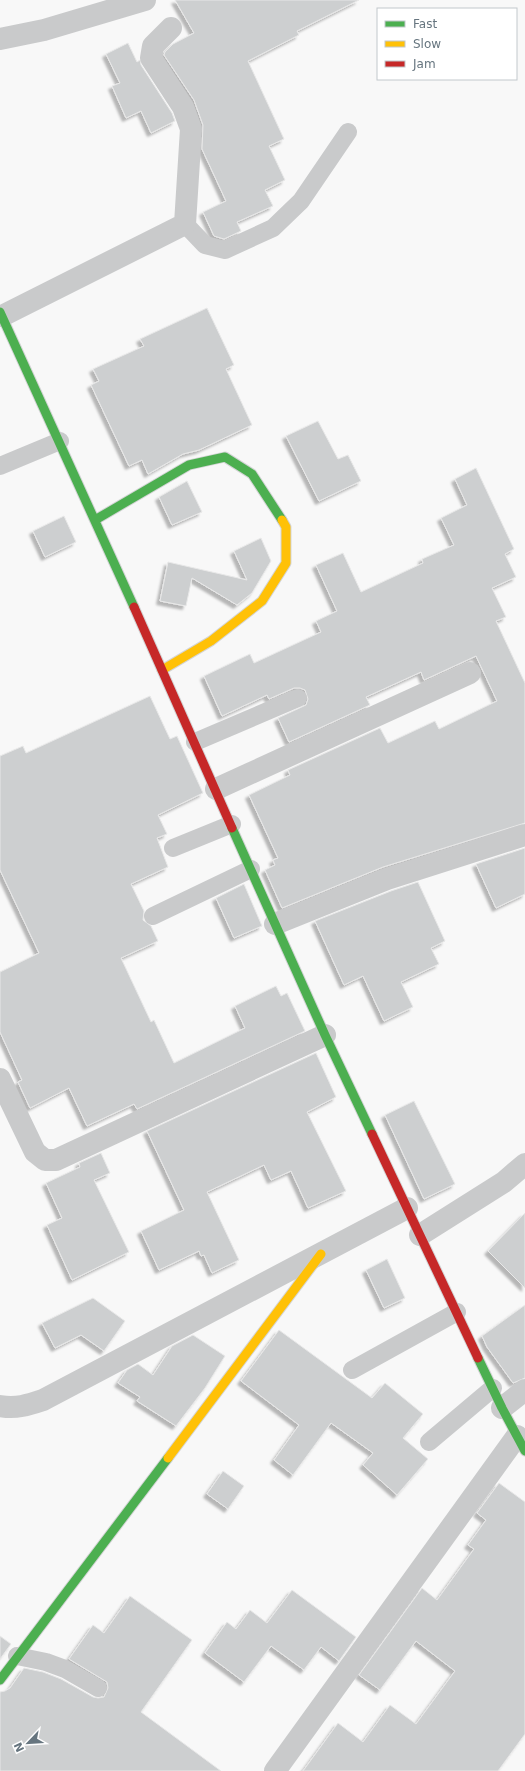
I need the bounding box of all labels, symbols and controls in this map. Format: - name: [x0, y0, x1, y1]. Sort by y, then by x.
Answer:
- legend: [377, 8, 517, 80]
- text: Fast: [413, 17, 437, 31]
- text: Slow: [413, 37, 441, 51]
- text: Jam: [412, 57, 436, 71]
- north arrow: [8, 1723, 48, 1763]
- text: N: [12, 1740, 27, 1754]

